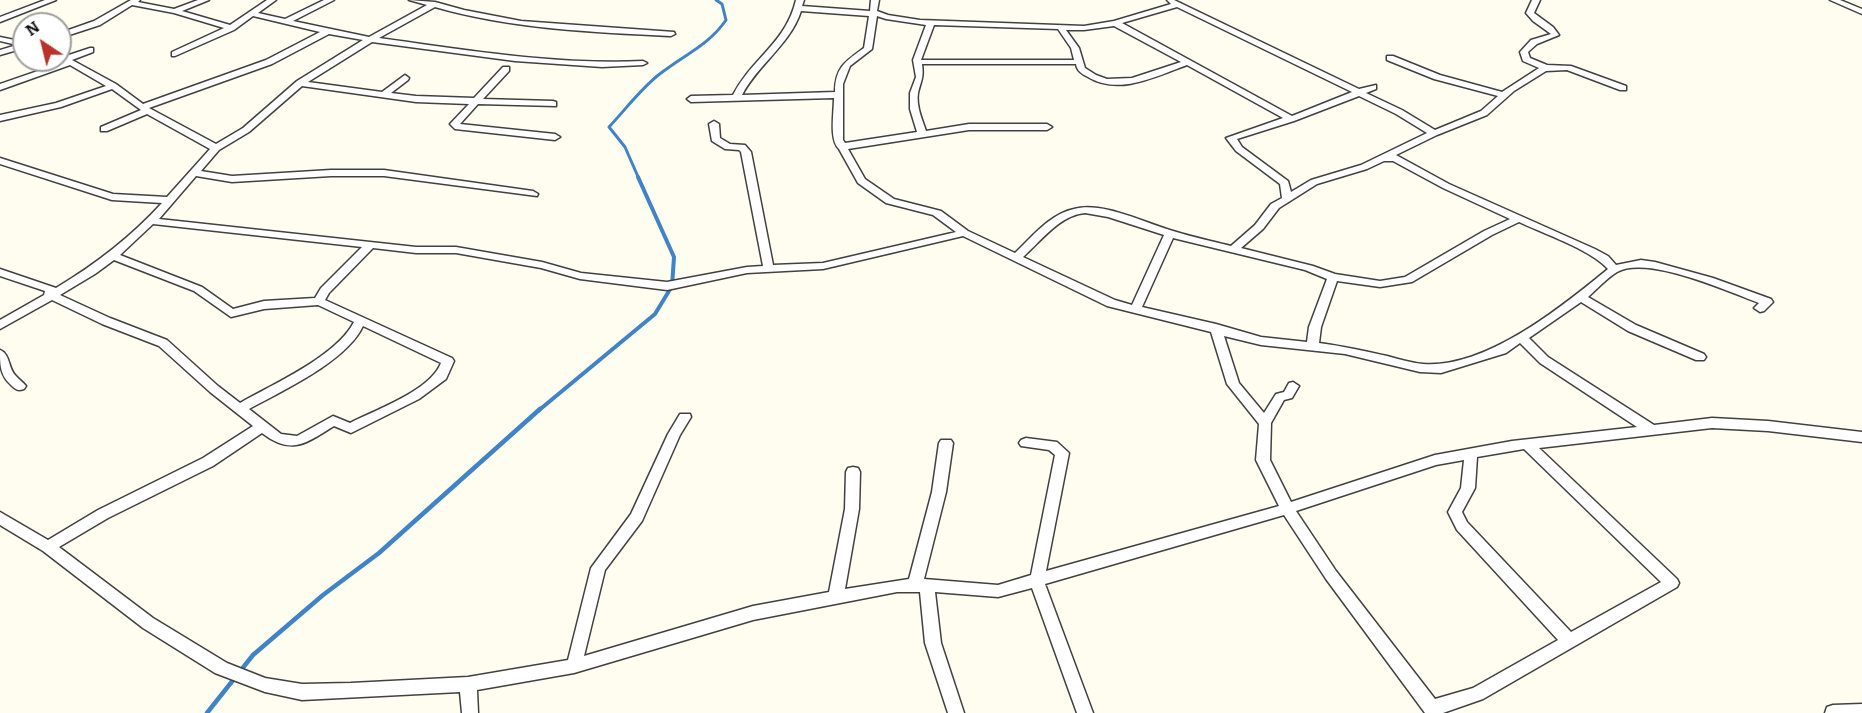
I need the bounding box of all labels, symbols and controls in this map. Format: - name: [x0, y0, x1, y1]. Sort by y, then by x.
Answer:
- north arrow: [12, 12, 72, 72]
- text: N: [22, 17, 43, 40]

